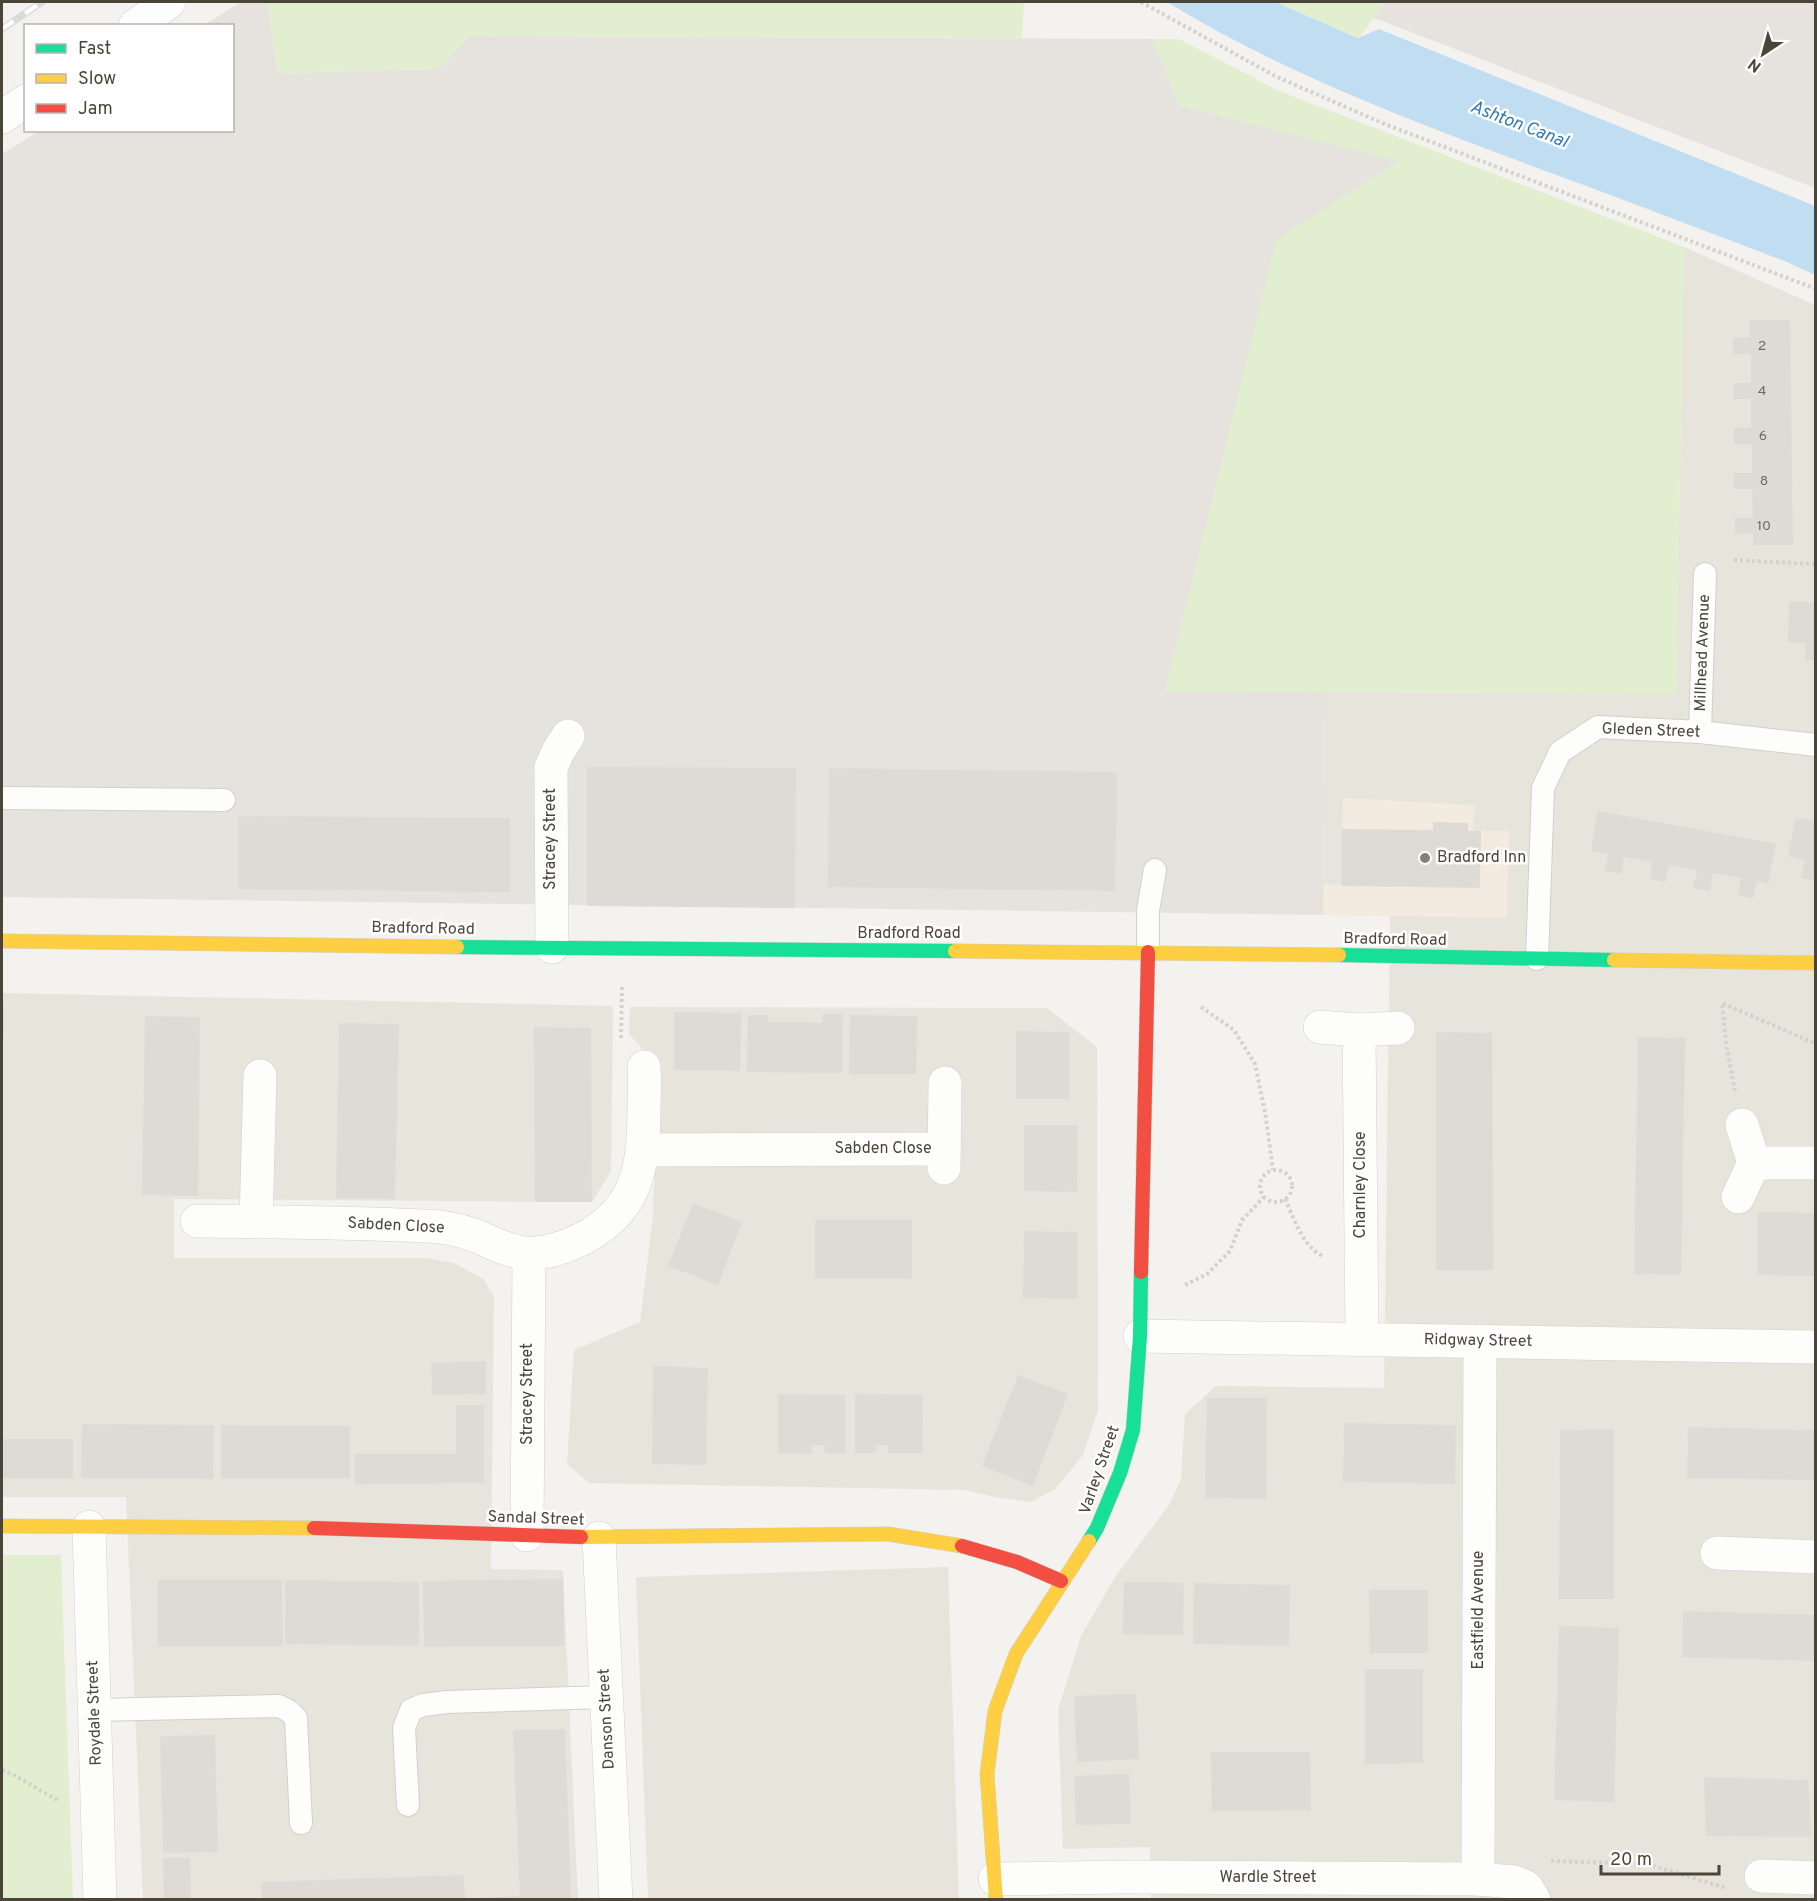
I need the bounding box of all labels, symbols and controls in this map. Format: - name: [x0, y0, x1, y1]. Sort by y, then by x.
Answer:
- legend: [24, 24, 234, 132]
- north arrow: [1733, 24, 1793, 84]
- text: Fast: [78, 38, 111, 61]
- text: N: [1745, 53, 1766, 76]
- text: Slow: [78, 68, 116, 91]
- water label: Ashton Canal: [1467, 96, 1572, 155]
- text: Jam: [78, 98, 113, 121]
- house number: 2: [1758, 338, 1766, 355]
- house number: 4: [1758, 383, 1766, 400]
- house number: 6: [1759, 428, 1767, 445]
- house number: 8: [1760, 473, 1768, 490]
- house number: 10: [1757, 518, 1771, 535]
- street label: Millhead Avenue: [1691, 594, 1715, 712]
- street label: Gleden Street: [1601, 719, 1701, 743]
- street label: Stracey Street: [541, 788, 561, 890]
- place label: Bradford Inn: [1437, 848, 1526, 868]
- marker: Bradford Inn: [1418, 851, 1432, 865]
- street label: Bradford Road: [371, 918, 475, 940]
- street label: Bradford Road: [857, 924, 961, 944]
- street label: Bradford Road: [1343, 929, 1447, 951]
- street label: Charnley Close: [1351, 1131, 1371, 1239]
- street label: Sabden Close: [834, 1139, 932, 1159]
- street label: Sabden Close: [347, 1213, 445, 1239]
- street label: Ridgway Street: [1424, 1330, 1532, 1352]
- street label: Stracey Street: [518, 1343, 538, 1445]
- street label: Varley Street: [1075, 1423, 1125, 1517]
- street label: Sandal Street: [487, 1507, 585, 1531]
- street label: Eastfield Avenue: [1469, 1551, 1489, 1669]
- street label: Roydale Street: [83, 1660, 107, 1766]
- street label: Danson Street: [594, 1668, 620, 1770]
- scale bar: [1601, 1838, 1720, 1876]
- text: 20 m: [1610, 1849, 1652, 1872]
- street label: Wardle Street: [1219, 1868, 1317, 1888]

